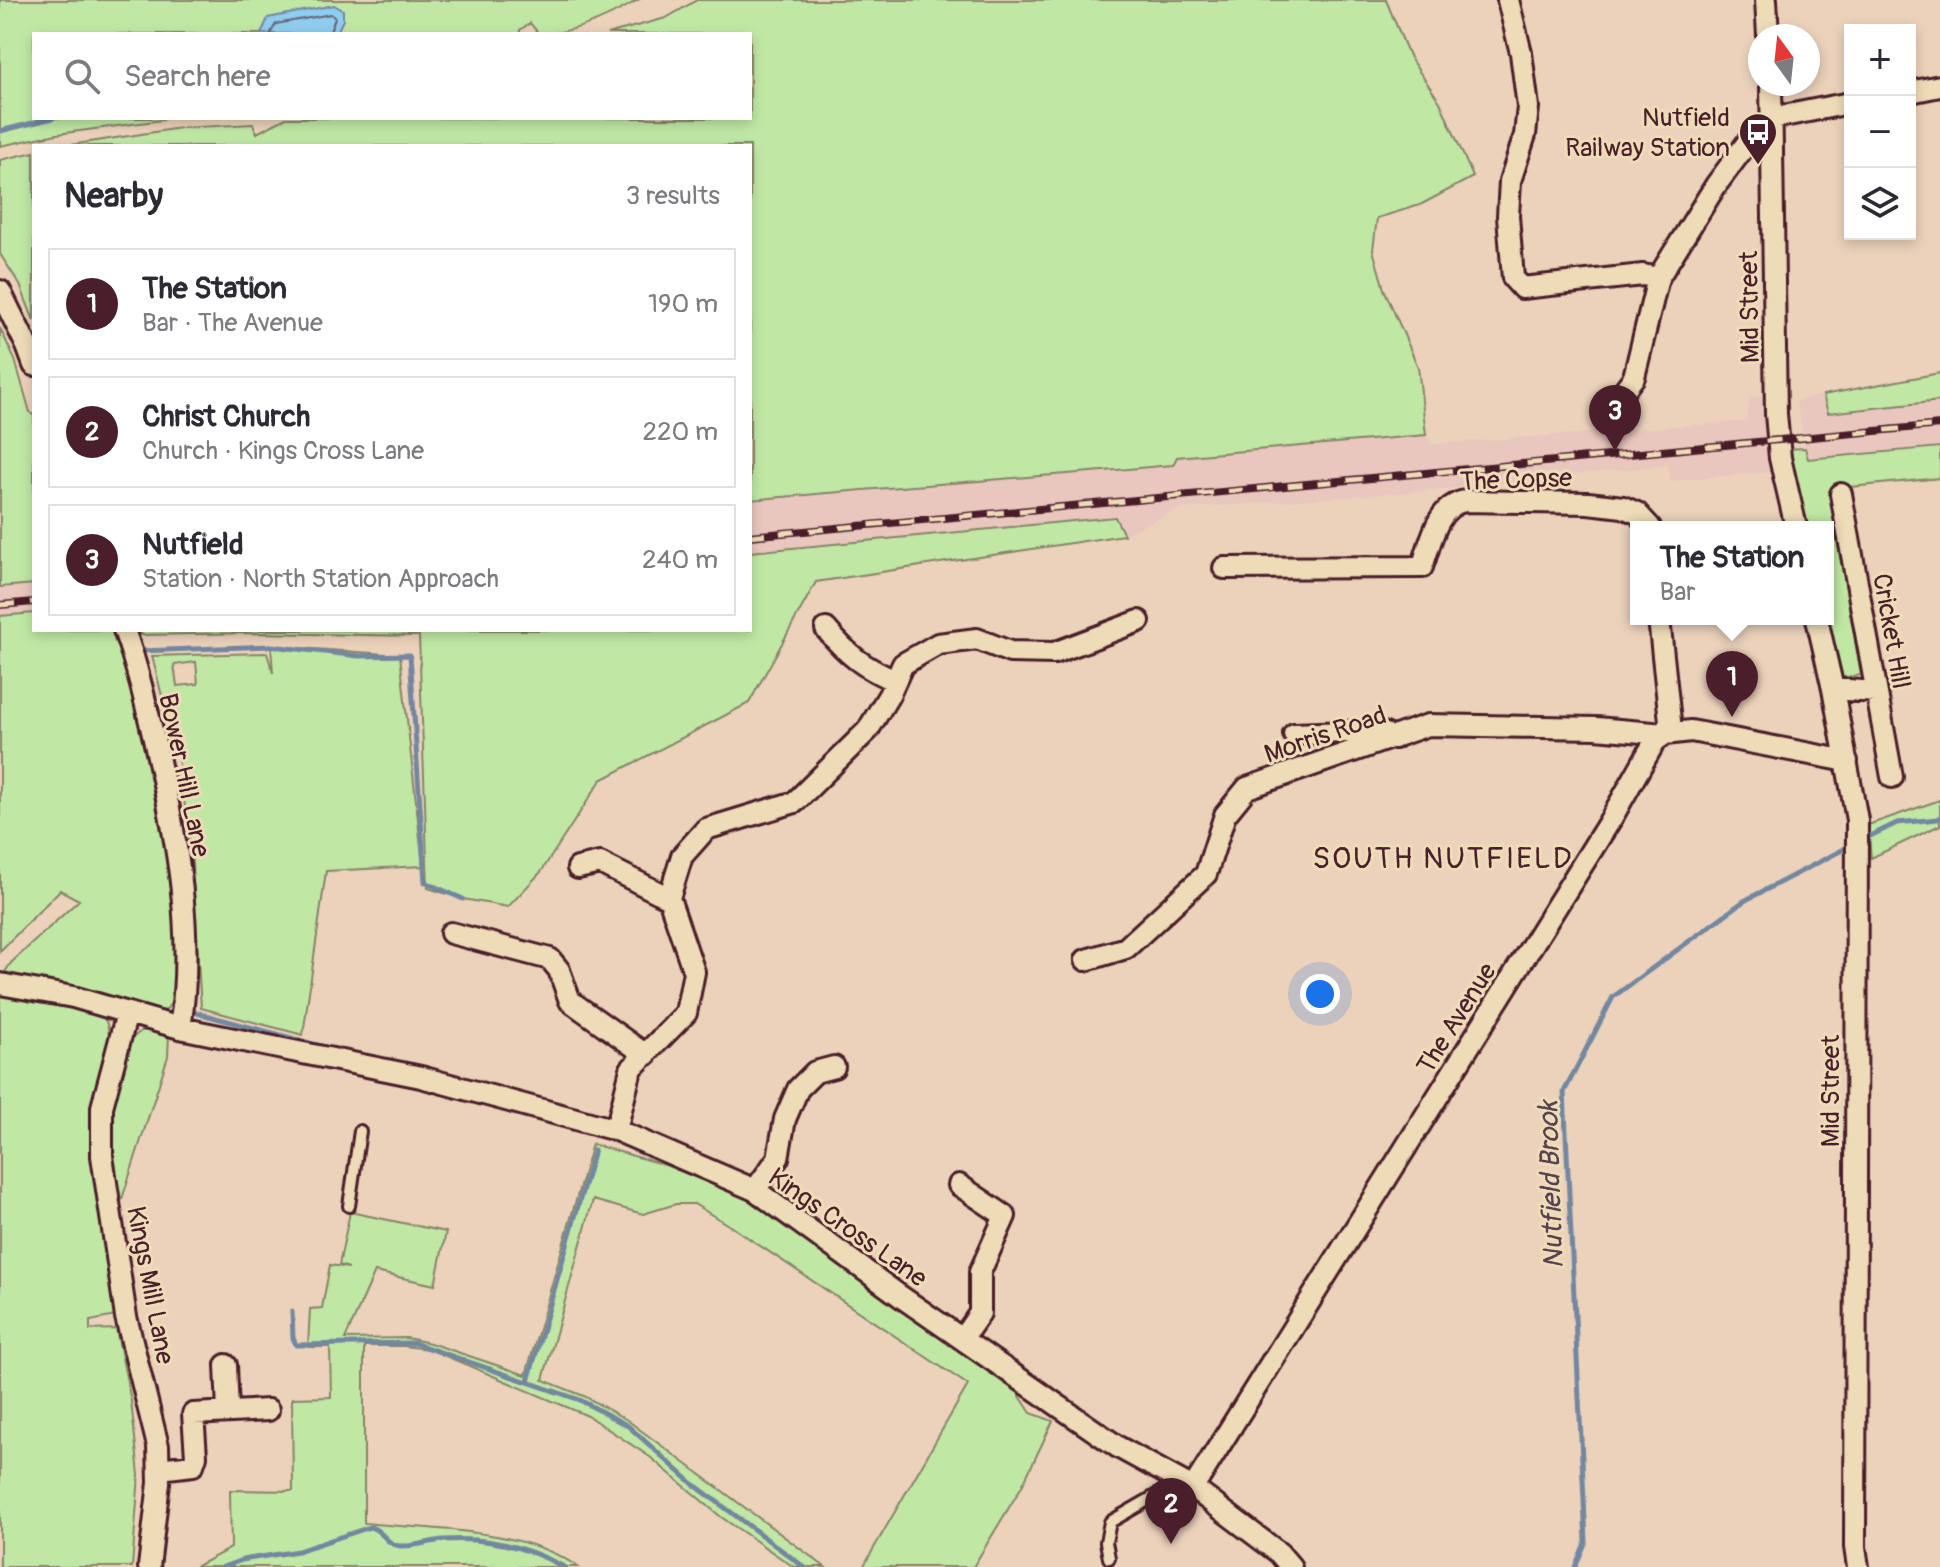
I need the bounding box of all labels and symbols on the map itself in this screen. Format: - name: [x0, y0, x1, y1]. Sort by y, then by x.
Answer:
- north arrow: [1748, 24, 1820, 96]
- place label: Nutfield Railway Station: [1565, 102, 1730, 164]
- bus stop icon: Nutfield Railway Station: [1737, 111, 1779, 166]
- street label: Mid Street: [1733, 250, 1767, 363]
- pin: 3: [1589, 385, 1641, 451]
- street label: The Copse: [1459, 462, 1573, 498]
- street label: Cricket Hill: [1865, 571, 1917, 691]
- pin: 1: [1706, 651, 1758, 717]
- street label: Bower Hill Lane: [151, 691, 217, 860]
- street label: Morris Road: [1260, 699, 1391, 771]
- district label: SOUTH NUTFIELD: [1312, 840, 1574, 877]
- street label: The Avenue: [1410, 957, 1504, 1080]
- your location: [1300, 974, 1340, 1014]
- street label: Mid Street: [1815, 1034, 1847, 1147]
- water label: Nutfield Brook: [1531, 1098, 1572, 1269]
- street label: Kings Cross Lane: [762, 1161, 933, 1294]
- street label: Kings Mill Lane: [119, 1204, 181, 1367]
- pin: 2: [1145, 1478, 1197, 1544]

